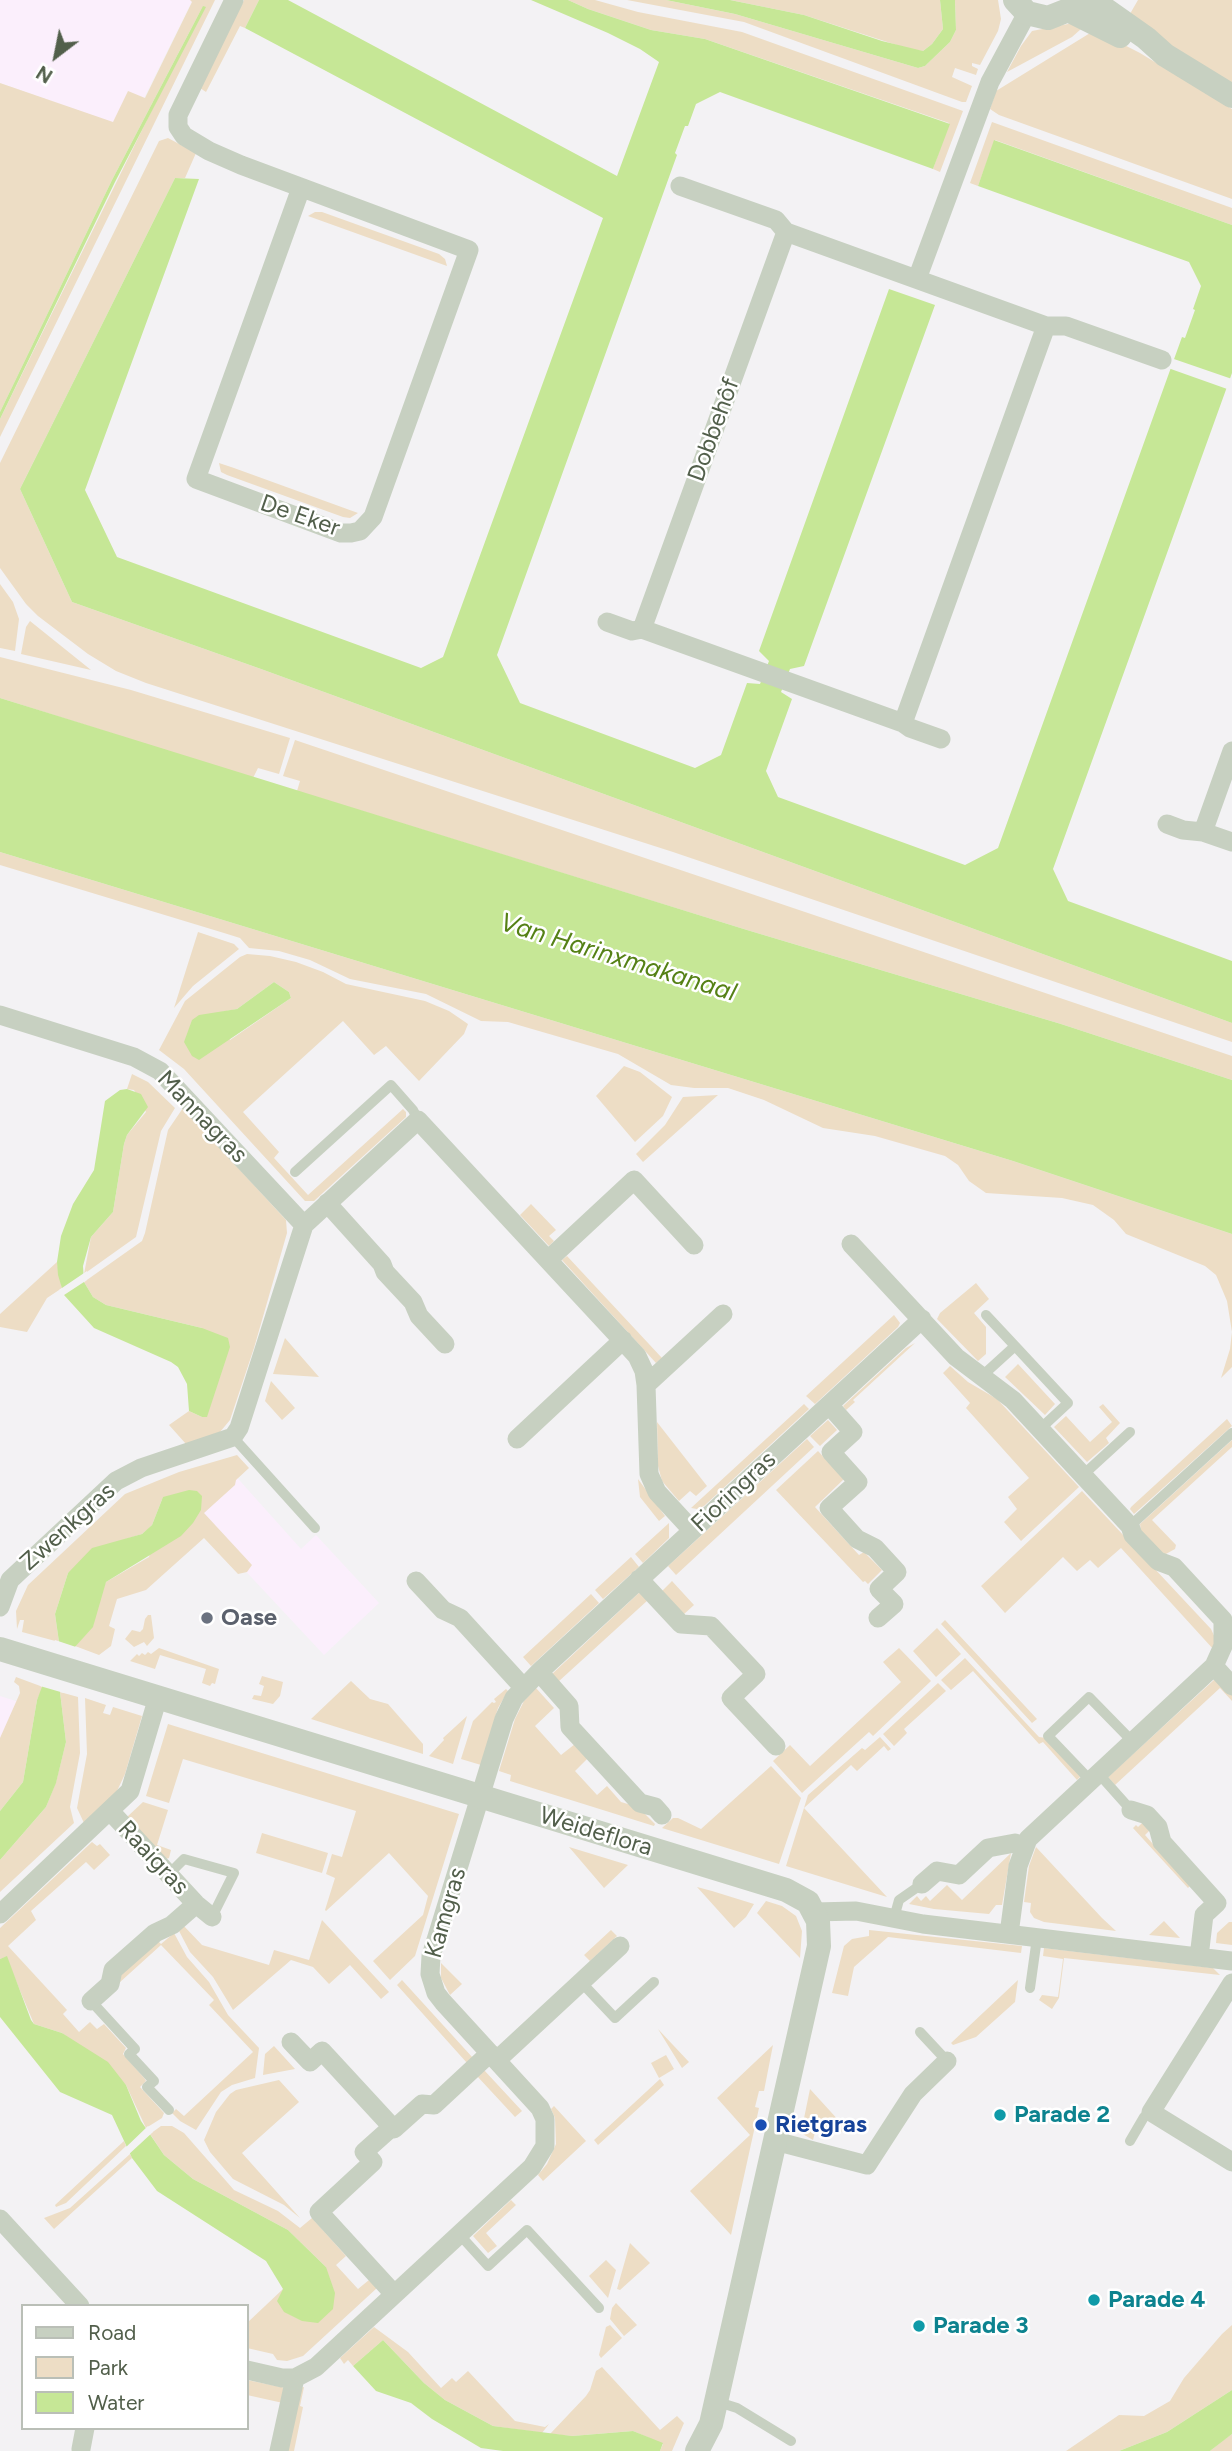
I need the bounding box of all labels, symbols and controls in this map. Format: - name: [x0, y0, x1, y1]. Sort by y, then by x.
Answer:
- north arrow: [21, 21, 91, 91]
- text: N: [32, 61, 57, 88]
- street label: Dobbehôf: [682, 374, 746, 486]
- street label: De Eker: [256, 489, 344, 543]
- water label: Van Harinxmakanaal: [496, 907, 740, 1009]
- street label: Mannagras: [151, 1065, 253, 1169]
- street label: Fioringras: [686, 1446, 782, 1538]
- street label: Zwenkgras: [15, 1477, 121, 1577]
- place label: Oase: [221, 1604, 277, 1632]
- marker: Oase: [199, 1610, 215, 1626]
- street label: Weideflora: [536, 1801, 656, 1863]
- street label: Raaigras: [112, 1815, 194, 1901]
- street label: Kamgras: [419, 1864, 473, 1962]
- place label: Parade 2: [1014, 2101, 1110, 2129]
- marker: Parade 2: [992, 2107, 1008, 2123]
- place label: Rietgras: [775, 2111, 867, 2139]
- marker: Rietgras: [753, 2117, 769, 2133]
- place label: Parade 4: [1108, 2286, 1205, 2314]
- marker: Parade 4: [1086, 2292, 1102, 2308]
- legend: [21, 2304, 248, 2430]
- place label: Parade 3: [933, 2312, 1029, 2340]
- marker: Parade 3: [911, 2318, 927, 2334]
- text: Road: [88, 2320, 136, 2345]
- text: Park: [88, 2355, 128, 2380]
- text: Water: [88, 2390, 144, 2415]

